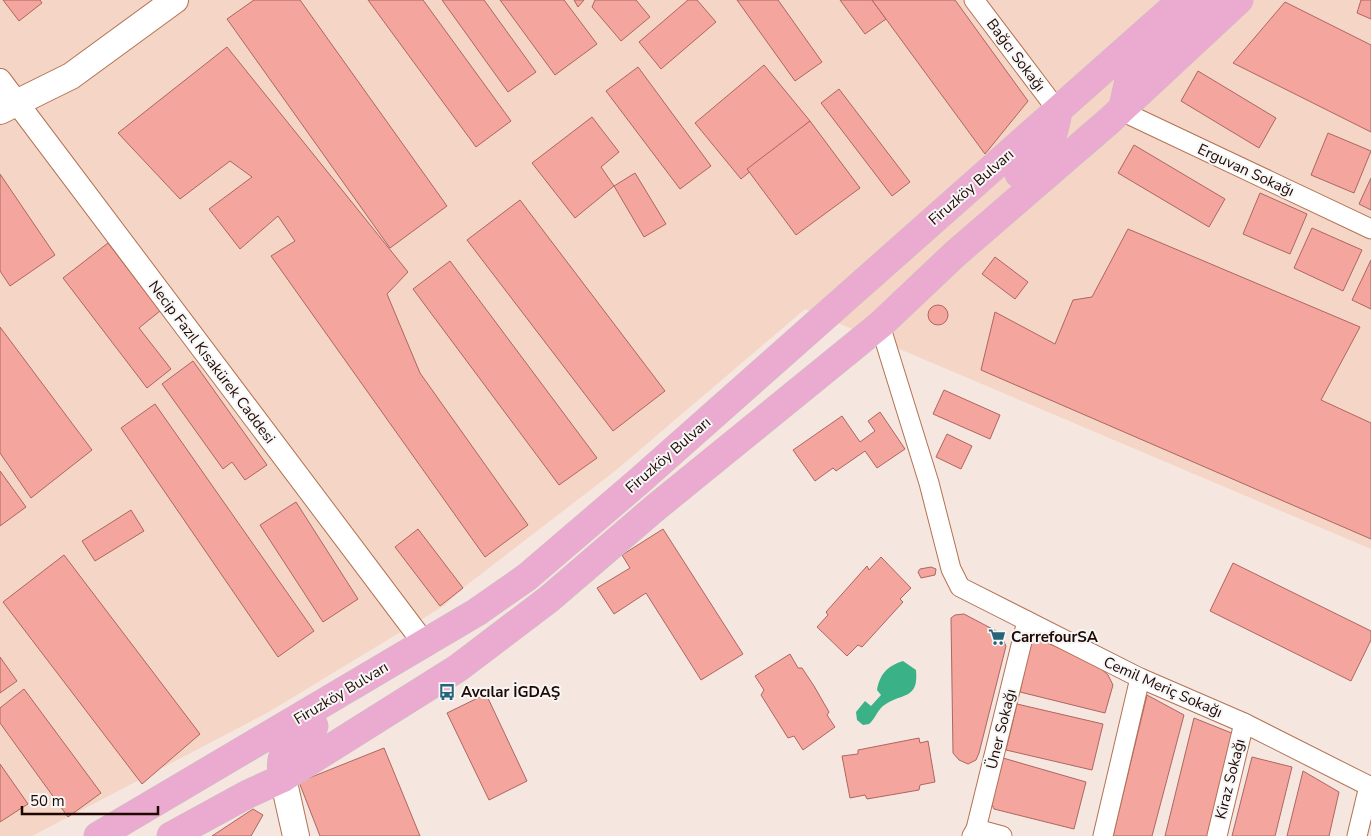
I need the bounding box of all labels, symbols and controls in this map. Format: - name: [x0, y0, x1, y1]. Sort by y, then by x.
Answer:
- street label: Bağcı Sokağı: [982, 14, 1050, 96]
- street label: Erguvan Sokağı: [1194, 139, 1298, 201]
- street label: Firuzköy Bulvarı: [924, 144, 1018, 230]
- street label: Necip Fazıl Kısakürek Caddesi: [144, 276, 280, 448]
- street label: Firuzköy Bulvarı: [621, 412, 715, 498]
- supermarket icon: CarrefourSA: [987, 627, 1007, 647]
- place label: CarrefourSA: [1011, 627, 1099, 647]
- street label: Cemil Meriç Sokağı: [1101, 652, 1225, 722]
- street label: Firuzköy Bulvarı: [290, 657, 392, 729]
- bus stop icon: Avcılar İGDAŞ: [437, 682, 457, 702]
- place label: Avcılar İGDAŞ: [461, 682, 560, 702]
- street label: Üner Sokağı: [981, 687, 1021, 771]
- street label: Kiraz Sokağı: [1210, 737, 1250, 821]
- scale bar: [22, 784, 159, 816]
- text: 50 m: [30, 791, 65, 811]

